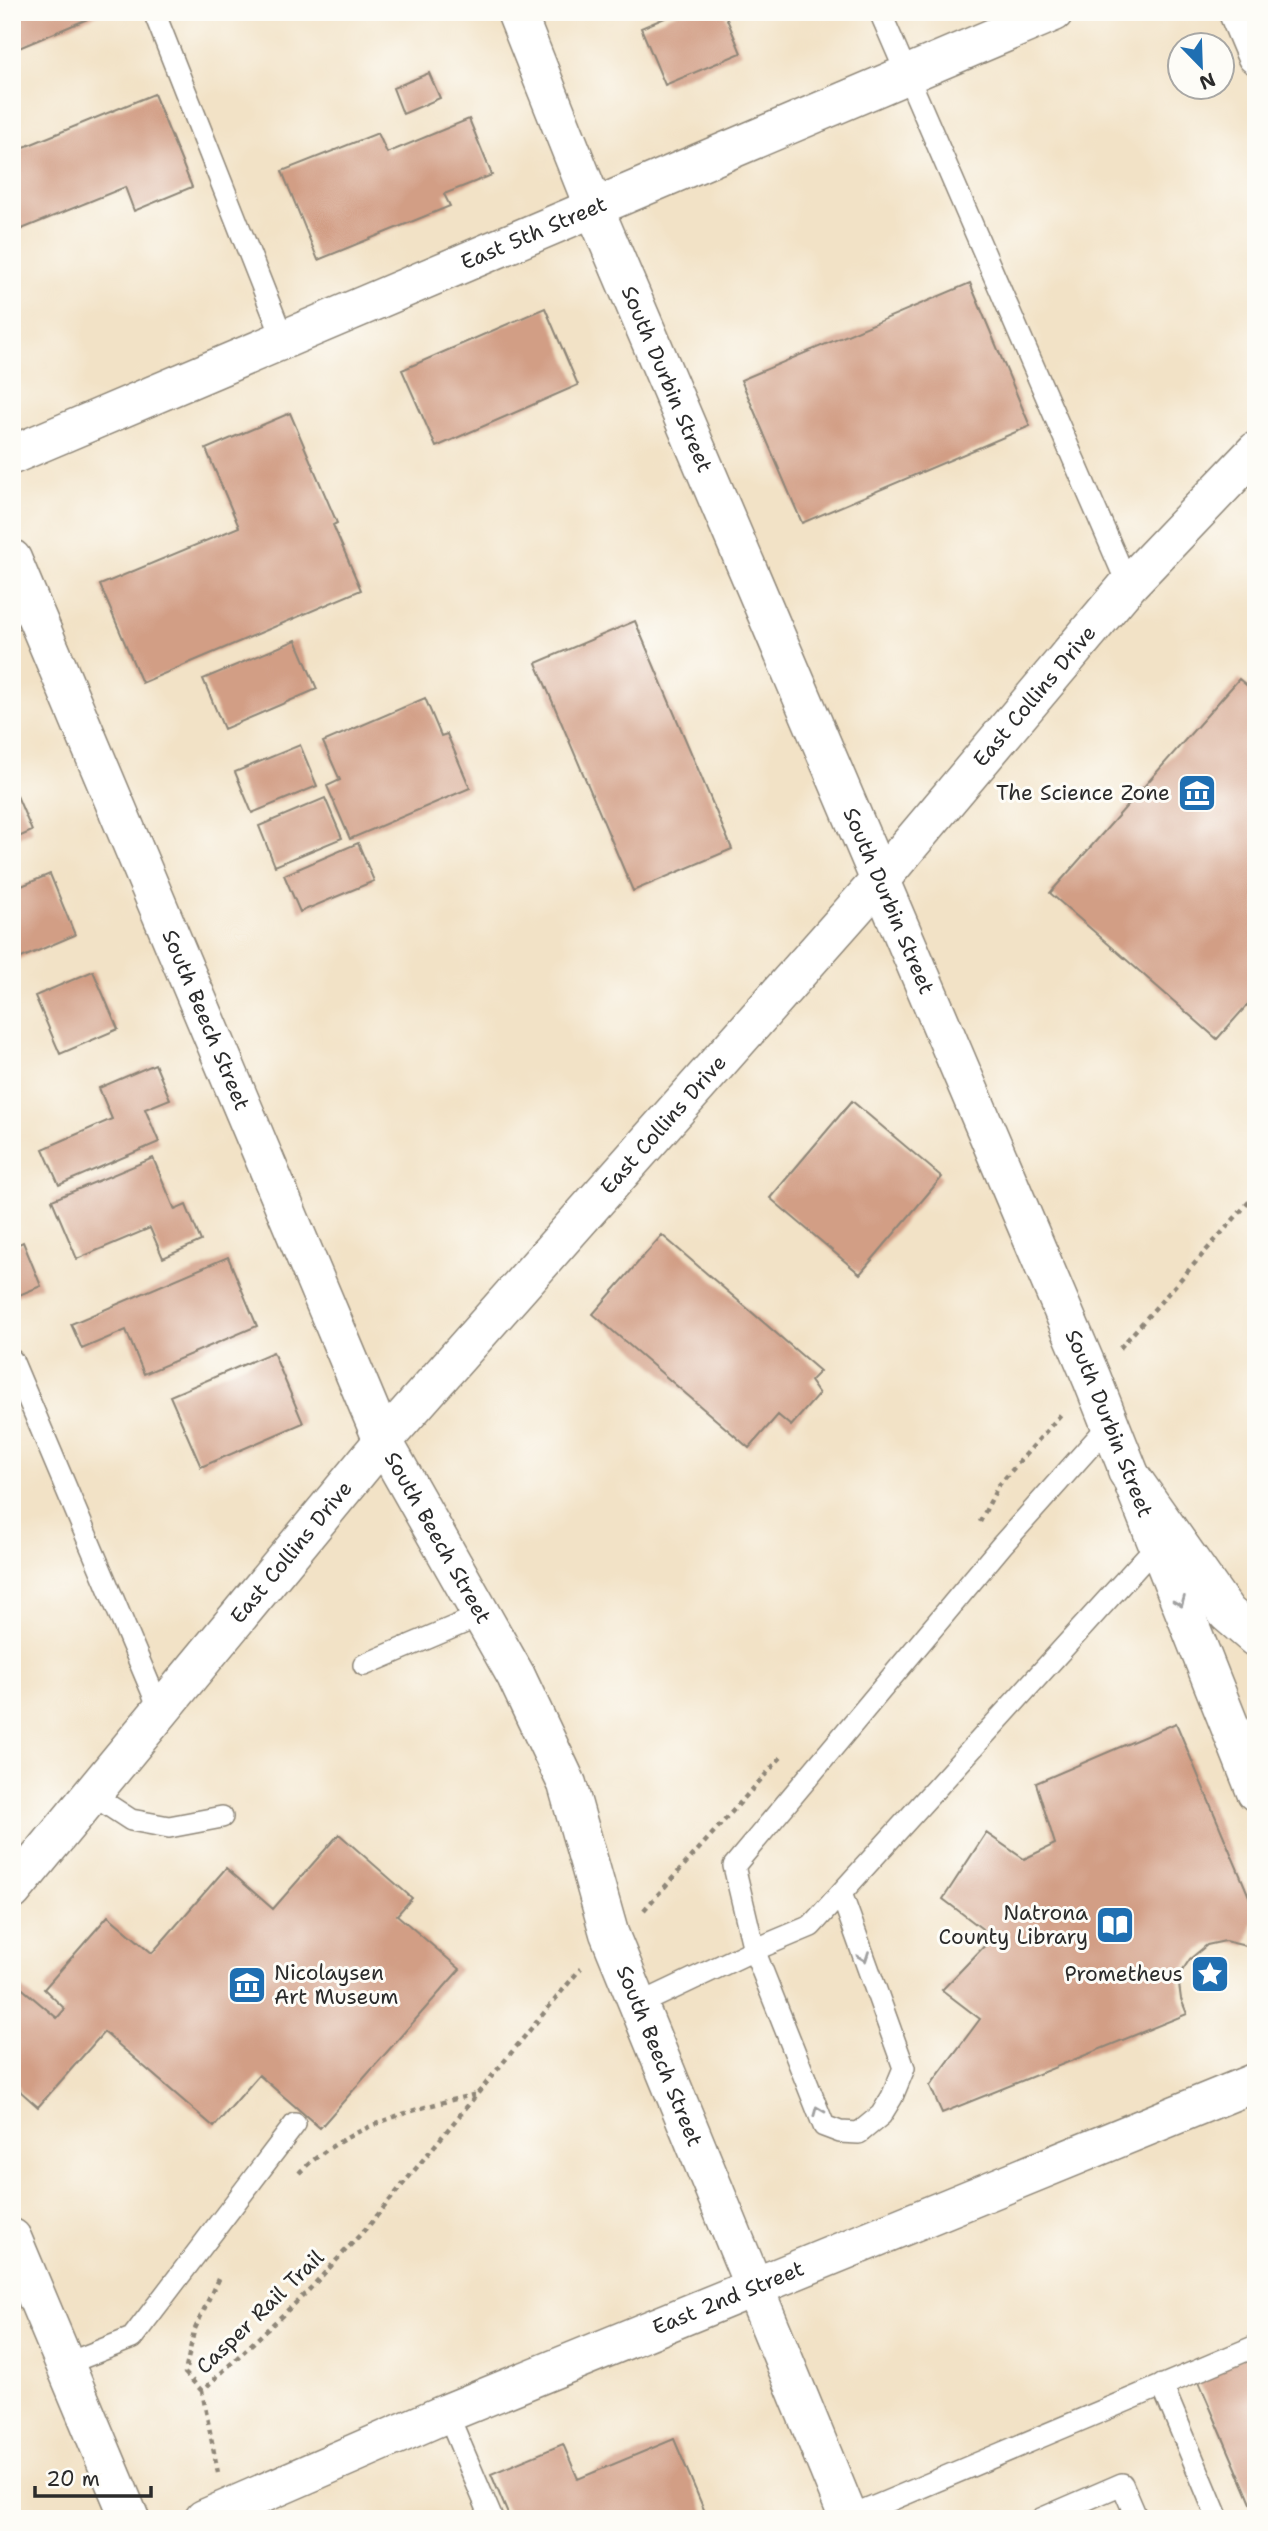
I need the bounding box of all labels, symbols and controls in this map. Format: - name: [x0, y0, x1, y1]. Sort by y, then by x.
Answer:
- north arrow: [1166, 32, 1236, 102]
- text: N: [1196, 67, 1219, 96]
- street label: East 5th Street: [457, 190, 611, 277]
- street label: South Durbin Street: [615, 282, 719, 477]
- street label: East Collins Drive: [967, 619, 1102, 773]
- museum icon: The Science Zone: [1176, 772, 1218, 814]
- place label: The Science Zone: [996, 779, 1170, 807]
- street label: South Durbin Street: [837, 803, 941, 999]
- street label: South Beech Street: [155, 925, 256, 1114]
- street label: East Collins Drive: [594, 1049, 733, 1200]
- street label: South Durbin Street: [1059, 1325, 1159, 1521]
- street label: South Beech Street: [378, 1447, 498, 1629]
- street label: East Collins Drive: [224, 1475, 358, 1630]
- one-way arrow: [1171, 1596, 1185, 1608]
- place label: Natrona County Library: [939, 1899, 1088, 1951]
- library icon: Natrona County Library: [1094, 1904, 1136, 1946]
- one-way arrow: [856, 1950, 870, 1963]
- place icon: Prometheus: [1189, 1953, 1231, 1995]
- place label: Nicolaysen Art Museum: [274, 1959, 398, 2011]
- place label: Prometheus: [1064, 1960, 1183, 1988]
- street label: South Beech Street: [610, 1961, 709, 2151]
- museum icon: Nicolaysen Art Museum: [226, 1964, 268, 2006]
- one-way arrow: [812, 2105, 826, 2117]
- street label: Casper Rail Trail: [190, 2243, 330, 2380]
- street label: East 2nd Street: [648, 2254, 808, 2341]
- scale bar: [35, 2454, 150, 2498]
- text: 20 m: [46, 2465, 100, 2493]

